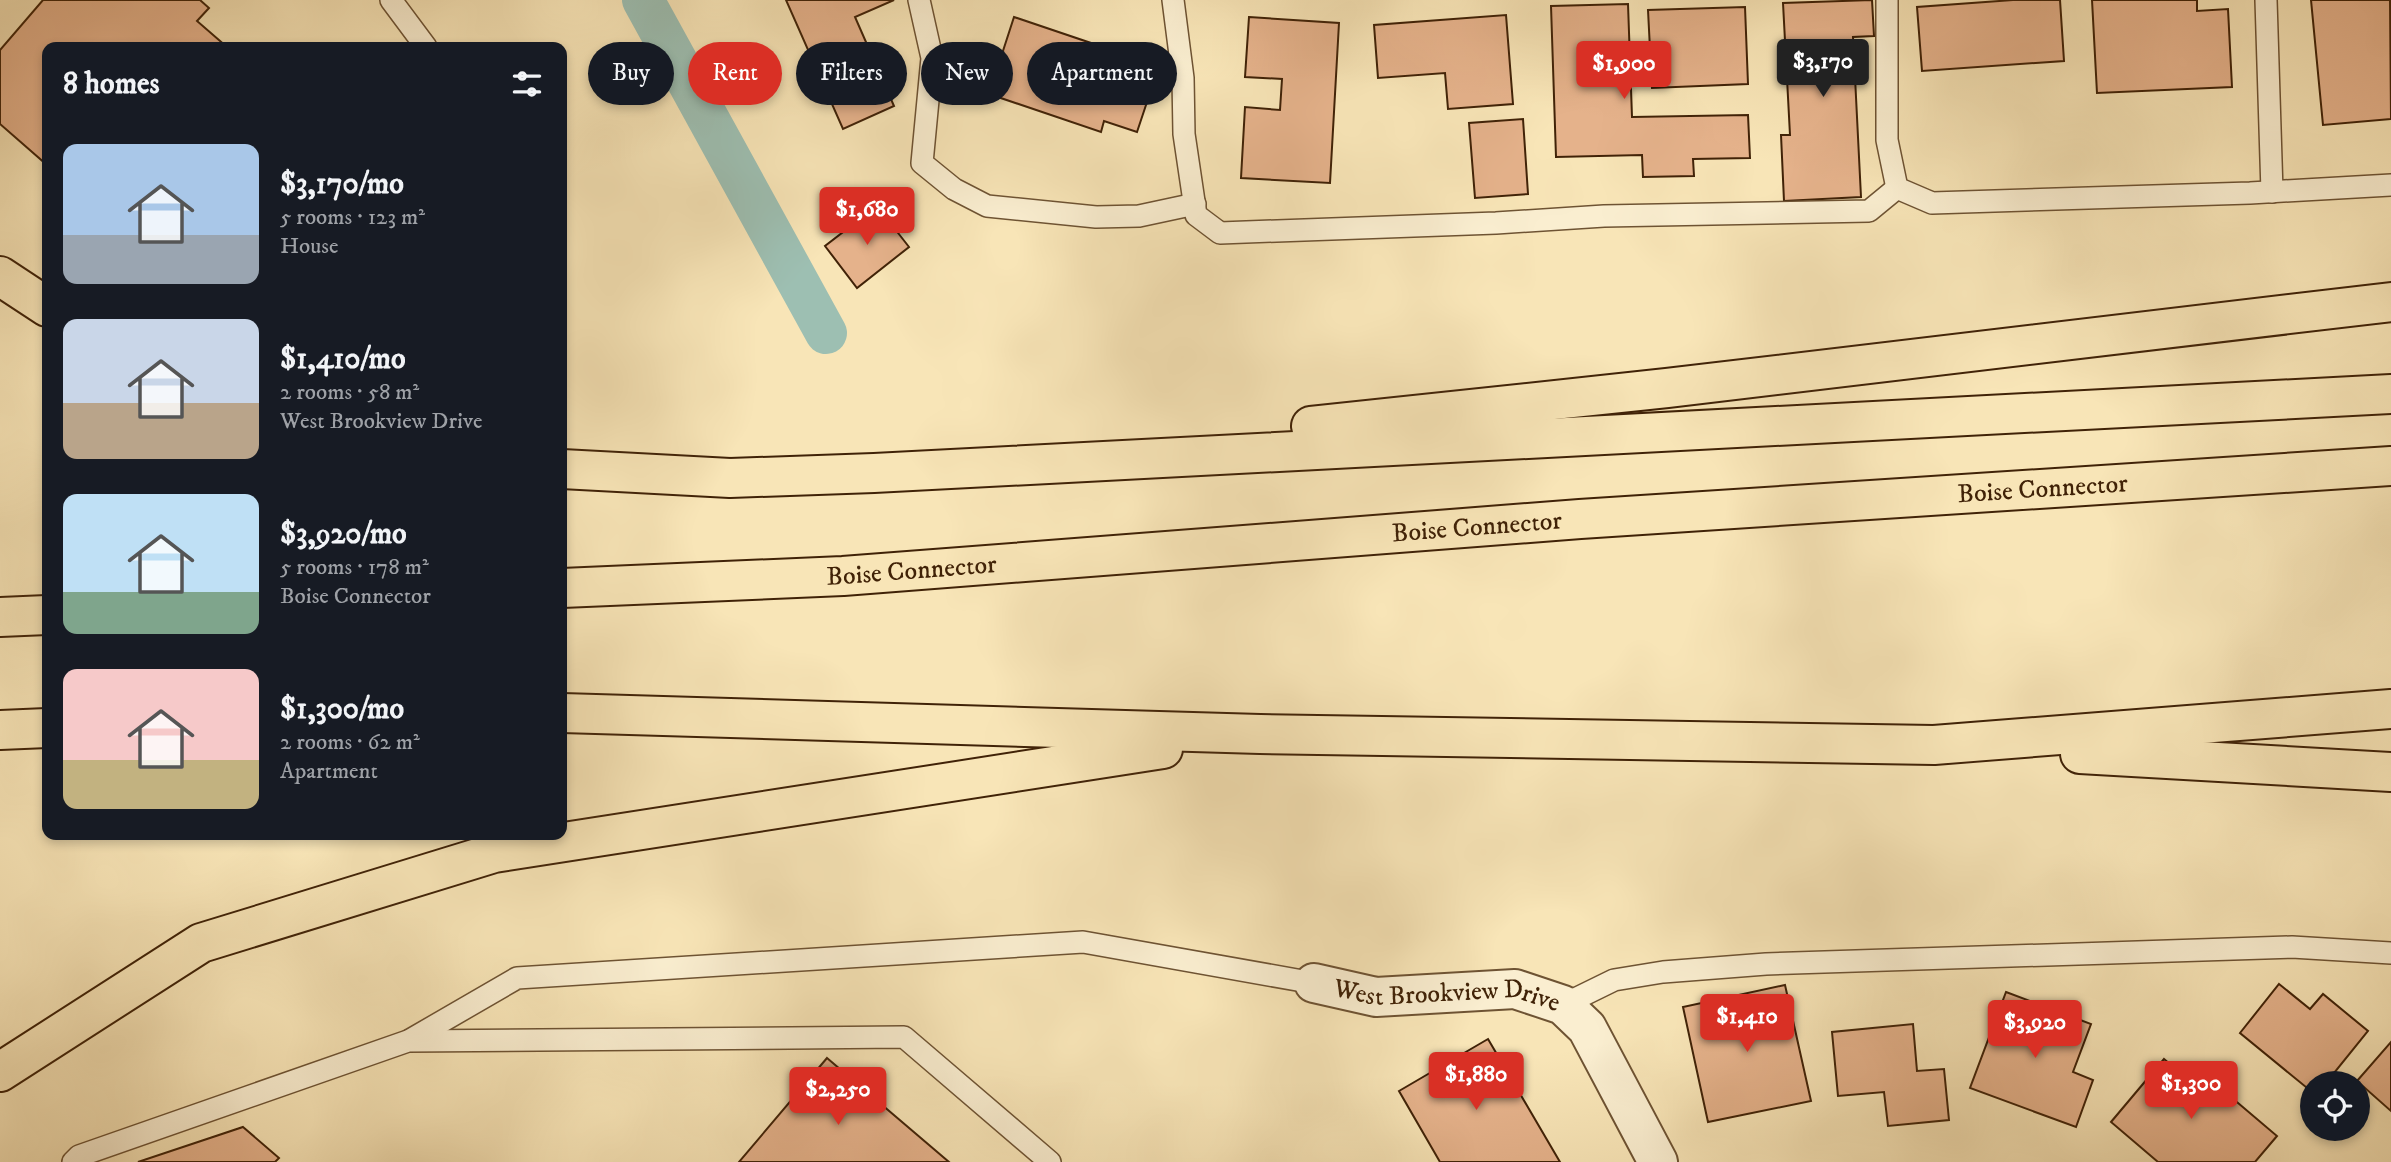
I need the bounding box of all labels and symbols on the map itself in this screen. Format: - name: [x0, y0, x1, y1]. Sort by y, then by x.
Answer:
- pin: $3,170: [1766, 40, 1880, 99]
- pin: $1,900: [1567, 42, 1681, 101]
- pin: $1,680: [810, 188, 924, 247]
- street label: Boise Connector: [1956, 467, 2129, 511]
- street label: Boise Connector: [1391, 504, 1563, 550]
- street label: Boise Connector: [826, 548, 998, 593]
- street label: West Brookview Drive: [1329, 971, 1565, 1019]
- pin: $1,410: [1690, 995, 1804, 1054]
- pin: $3,920: [1978, 1000, 2092, 1060]
- pin: $1,880: [1419, 1052, 1533, 1112]
- pin: $1,300: [2134, 1062, 2248, 1121]
- pin: $2,250: [781, 1068, 895, 1127]

